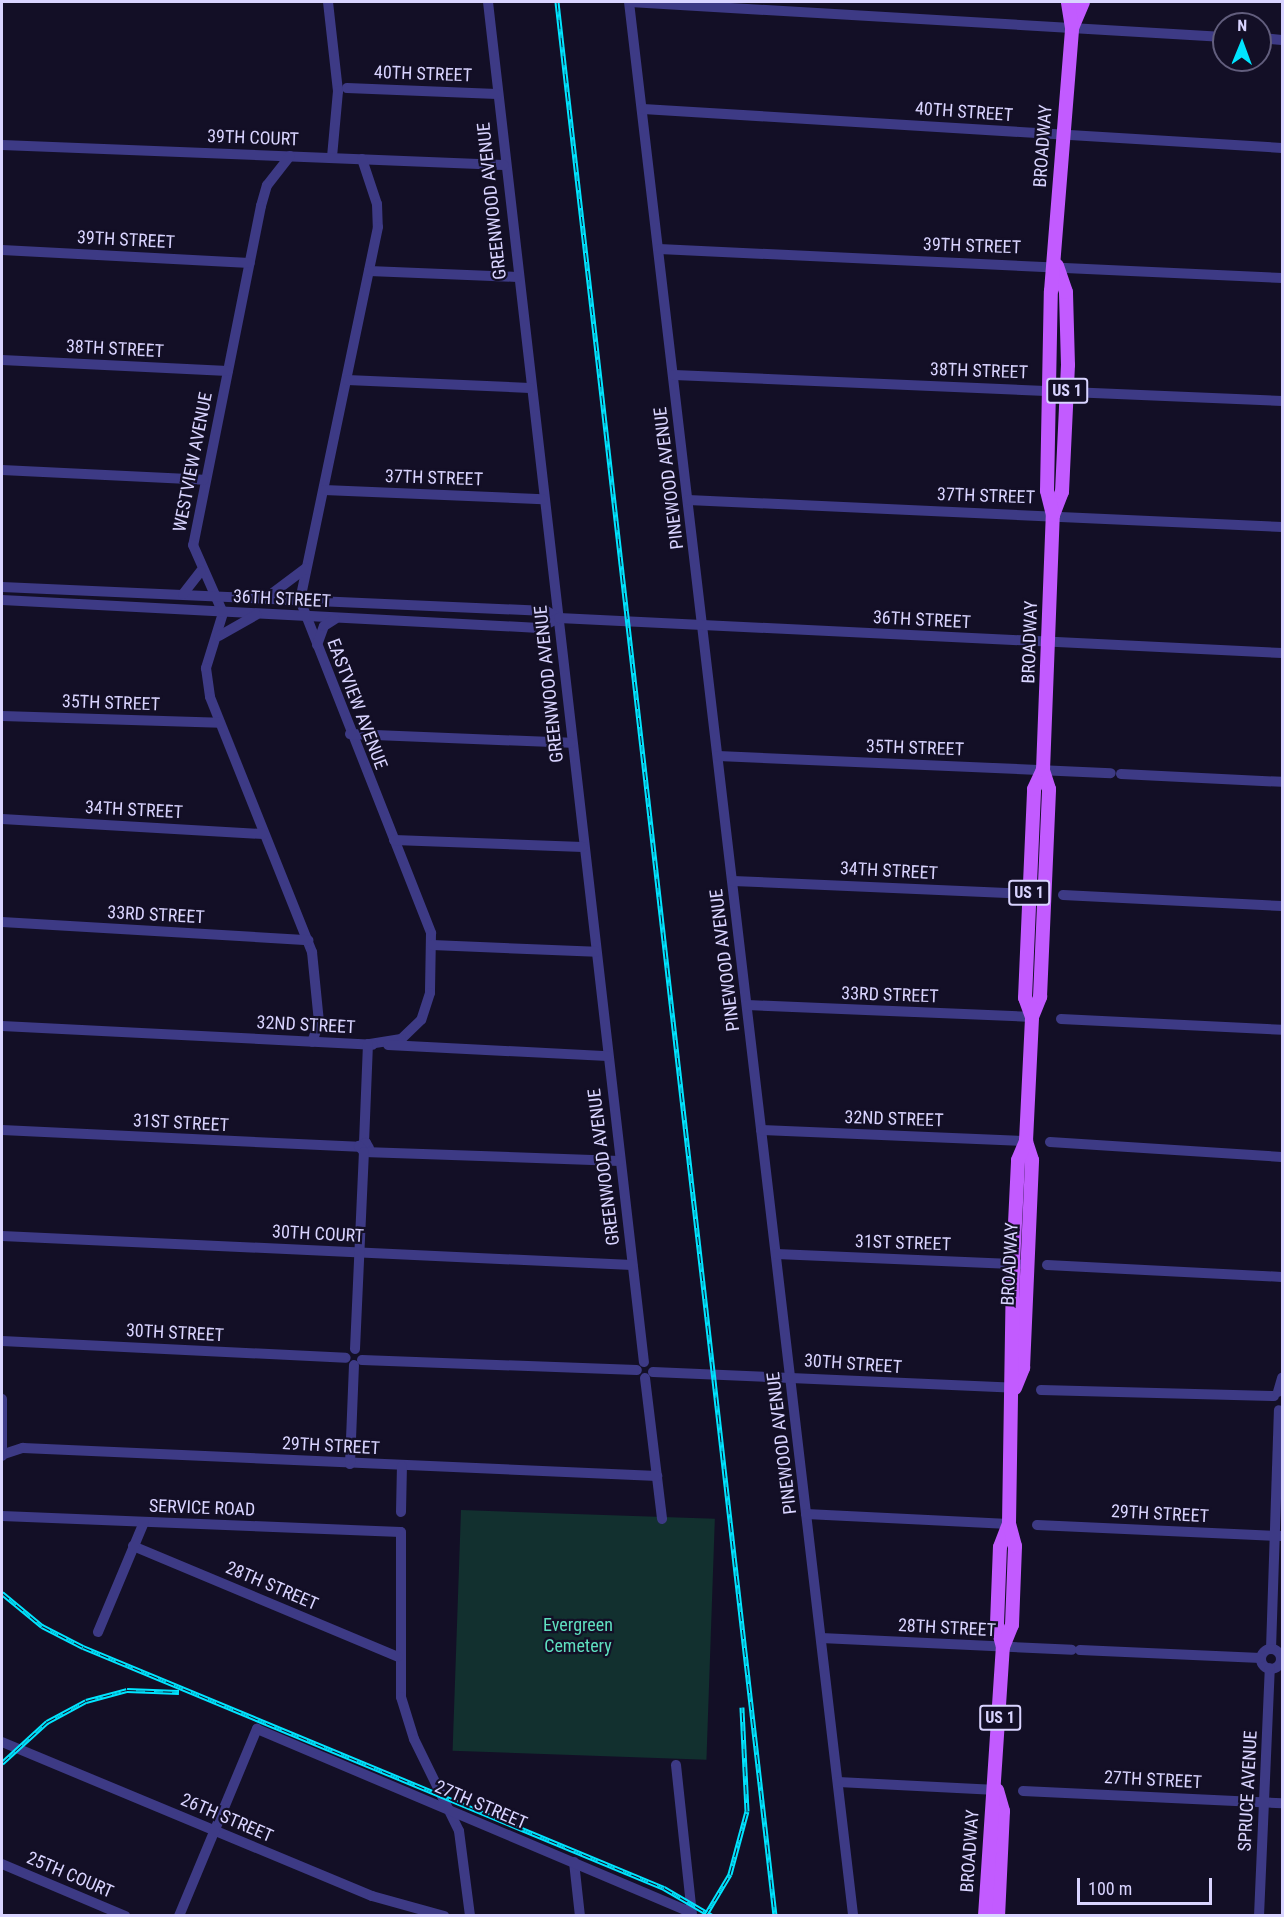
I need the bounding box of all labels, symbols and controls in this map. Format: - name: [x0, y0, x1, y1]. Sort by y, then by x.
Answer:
- north arrow: [1212, 12, 1272, 72]
- text: N: [1237, 16, 1247, 35]
- street label: 40TH STREET: [374, 61, 472, 87]
- street label: 40TH STREET: [914, 98, 1014, 126]
- street label: BROADWAY: [1029, 104, 1057, 188]
- street label: GREENWOOD AVENUE: [473, 121, 511, 281]
- street label: 39TH COURT: [207, 126, 299, 150]
- street label: 39TH STREET: [76, 227, 176, 253]
- street label: 39TH STREET: [923, 233, 1021, 259]
- street label: 38TH STREET: [65, 336, 165, 362]
- street label: 38TH STREET: [930, 358, 1028, 384]
- road number: US 1: [1046, 378, 1088, 404]
- street label: WESTVIEW AVENUE: [169, 390, 217, 534]
- street label: PINEWOOD AVENUE: [650, 406, 688, 550]
- street label: 37TH STREET: [385, 465, 483, 491]
- street label: 37TH STREET: [937, 483, 1035, 509]
- street label: 36TH STREET: [232, 586, 332, 612]
- street label: BROADWAY: [1018, 600, 1042, 684]
- street label: GREENWOOD AVENUE: [530, 604, 568, 764]
- street label: 36TH STREET: [872, 607, 972, 633]
- street label: EASTVIEW AVENUE: [322, 636, 392, 772]
- street label: 35TH STREET: [62, 690, 160, 716]
- street label: 35TH STREET: [866, 735, 964, 761]
- street label: 34TH STREET: [84, 797, 184, 823]
- street label: 34TH STREET: [839, 858, 939, 884]
- road number: US 1: [1008, 880, 1050, 906]
- street label: PINEWOOD AVENUE: [706, 888, 744, 1032]
- street label: 33RD STREET: [107, 902, 205, 928]
- street label: 33RD STREET: [841, 983, 939, 1007]
- street label: 32ND STREET: [256, 1012, 356, 1038]
- street label: GREENWOOD AVENUE: [584, 1087, 624, 1247]
- street label: 32ND STREET: [844, 1106, 944, 1132]
- street label: 31ST STREET: [132, 1110, 230, 1136]
- street label: 30TH COURT: [272, 1221, 364, 1247]
- street label: BROADWAY: [997, 1222, 1023, 1306]
- street label: 31ST STREET: [855, 1231, 951, 1255]
- street label: 30TH STREET: [125, 1320, 225, 1346]
- street label: 30TH STREET: [803, 1350, 903, 1378]
- street label: PINEWOOD AVENUE: [763, 1371, 801, 1515]
- street label: 29TH STREET: [281, 1433, 381, 1459]
- street label: SERVICE ROAD: [148, 1495, 256, 1521]
- street label: 29TH STREET: [1110, 1501, 1210, 1527]
- street label: 28TH STREET: [223, 1557, 321, 1615]
- park label: Evergreen Cemetery: [543, 1615, 613, 1658]
- street label: 28TH STREET: [897, 1615, 997, 1641]
- road number: US 1: [979, 1705, 1021, 1731]
- street label: SPRUCE AVENUE: [1234, 1730, 1262, 1852]
- street label: 27TH STREET: [1103, 1767, 1203, 1793]
- street label: 27TH STREET: [432, 1776, 530, 1834]
- street label: 26TH STREET: [178, 1789, 276, 1847]
- street label: BROADWAY: [956, 1809, 984, 1893]
- street label: 25TH COURT: [24, 1847, 116, 1903]
- scale bar: [1080, 1866, 1215, 1904]
- text: 100 m: [1088, 1878, 1132, 1899]

